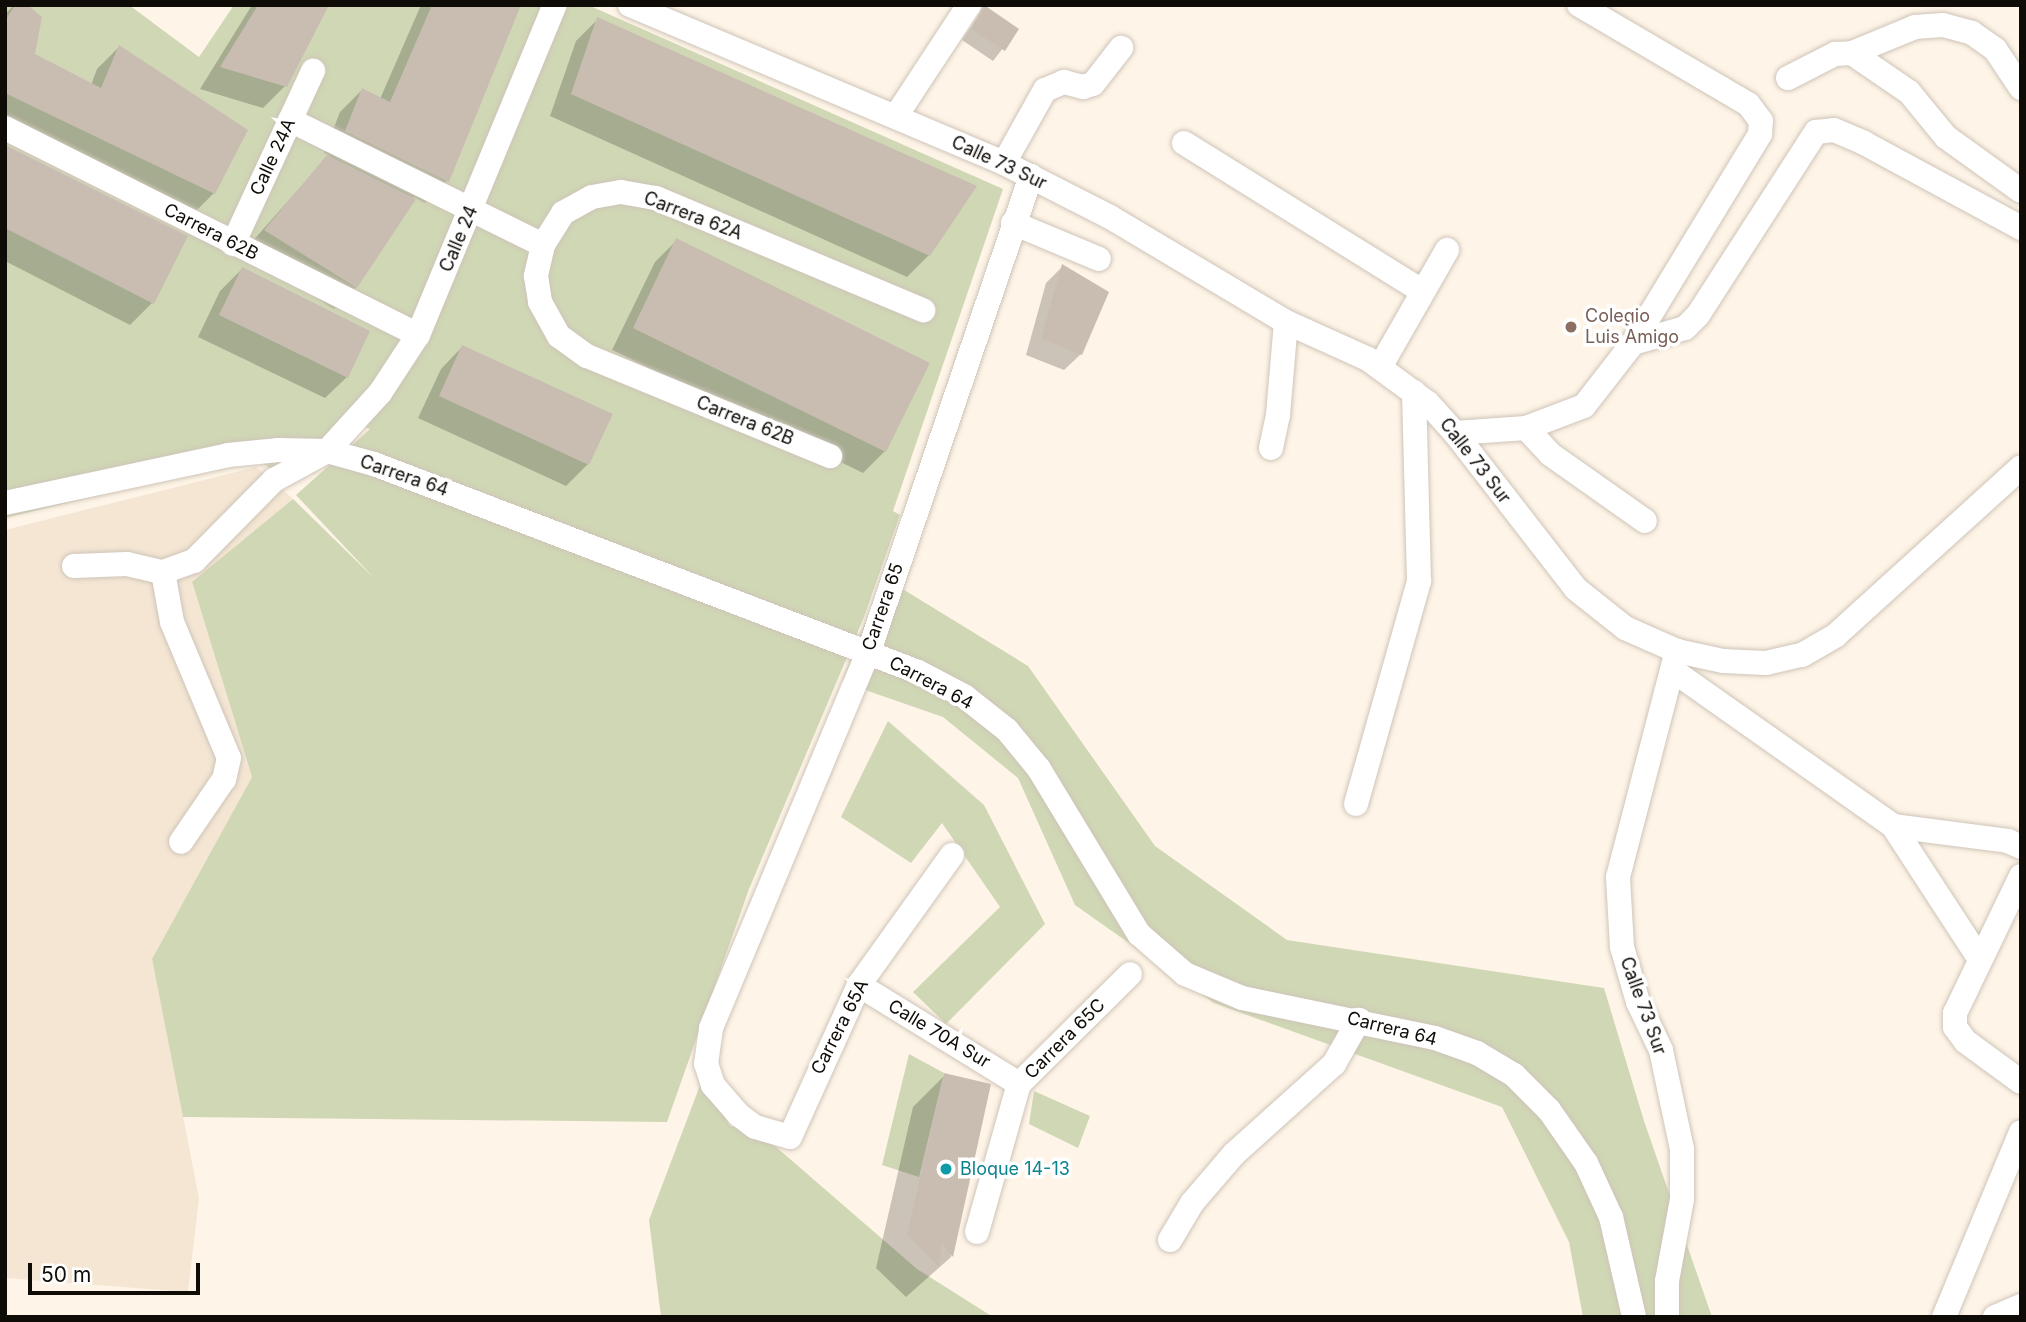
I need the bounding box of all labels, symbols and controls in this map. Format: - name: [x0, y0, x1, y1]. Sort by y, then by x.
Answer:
- street label: Calle 24A: [246, 115, 300, 199]
- street label: Calle 73 Sur: [948, 132, 1050, 194]
- street label: Carrera 62A: [641, 187, 745, 245]
- street label: Carrera 62B: [160, 199, 262, 265]
- street label: Calle 24: [435, 203, 483, 275]
- place label: Colegio Luis Amigo: [1585, 306, 1679, 348]
- marker: Colegio Luis Amigo: [1563, 319, 1579, 335]
- street label: Carrera 62B: [693, 392, 797, 450]
- street label: Calle 73 Sur: [1435, 414, 1515, 508]
- street label: Carrera 64: [357, 451, 451, 501]
- street label: Carrera 65: [858, 560, 908, 654]
- street label: Carrera 64: [885, 652, 977, 714]
- street label: Calle 73 Sur: [1615, 954, 1671, 1058]
- street label: Carrera 65A: [807, 976, 873, 1078]
- street label: Carrera 65C: [1020, 994, 1110, 1084]
- street label: Calle 70A Sur: [884, 995, 994, 1073]
- street label: Carrera 64: [1345, 1007, 1439, 1051]
- place label: Bloque 14-13: [960, 1158, 1070, 1180]
- marker: Bloque 14-13: [938, 1161, 954, 1177]
- scale bar: [32, 1248, 203, 1292]
- text: 50 m: [41, 1262, 91, 1287]

